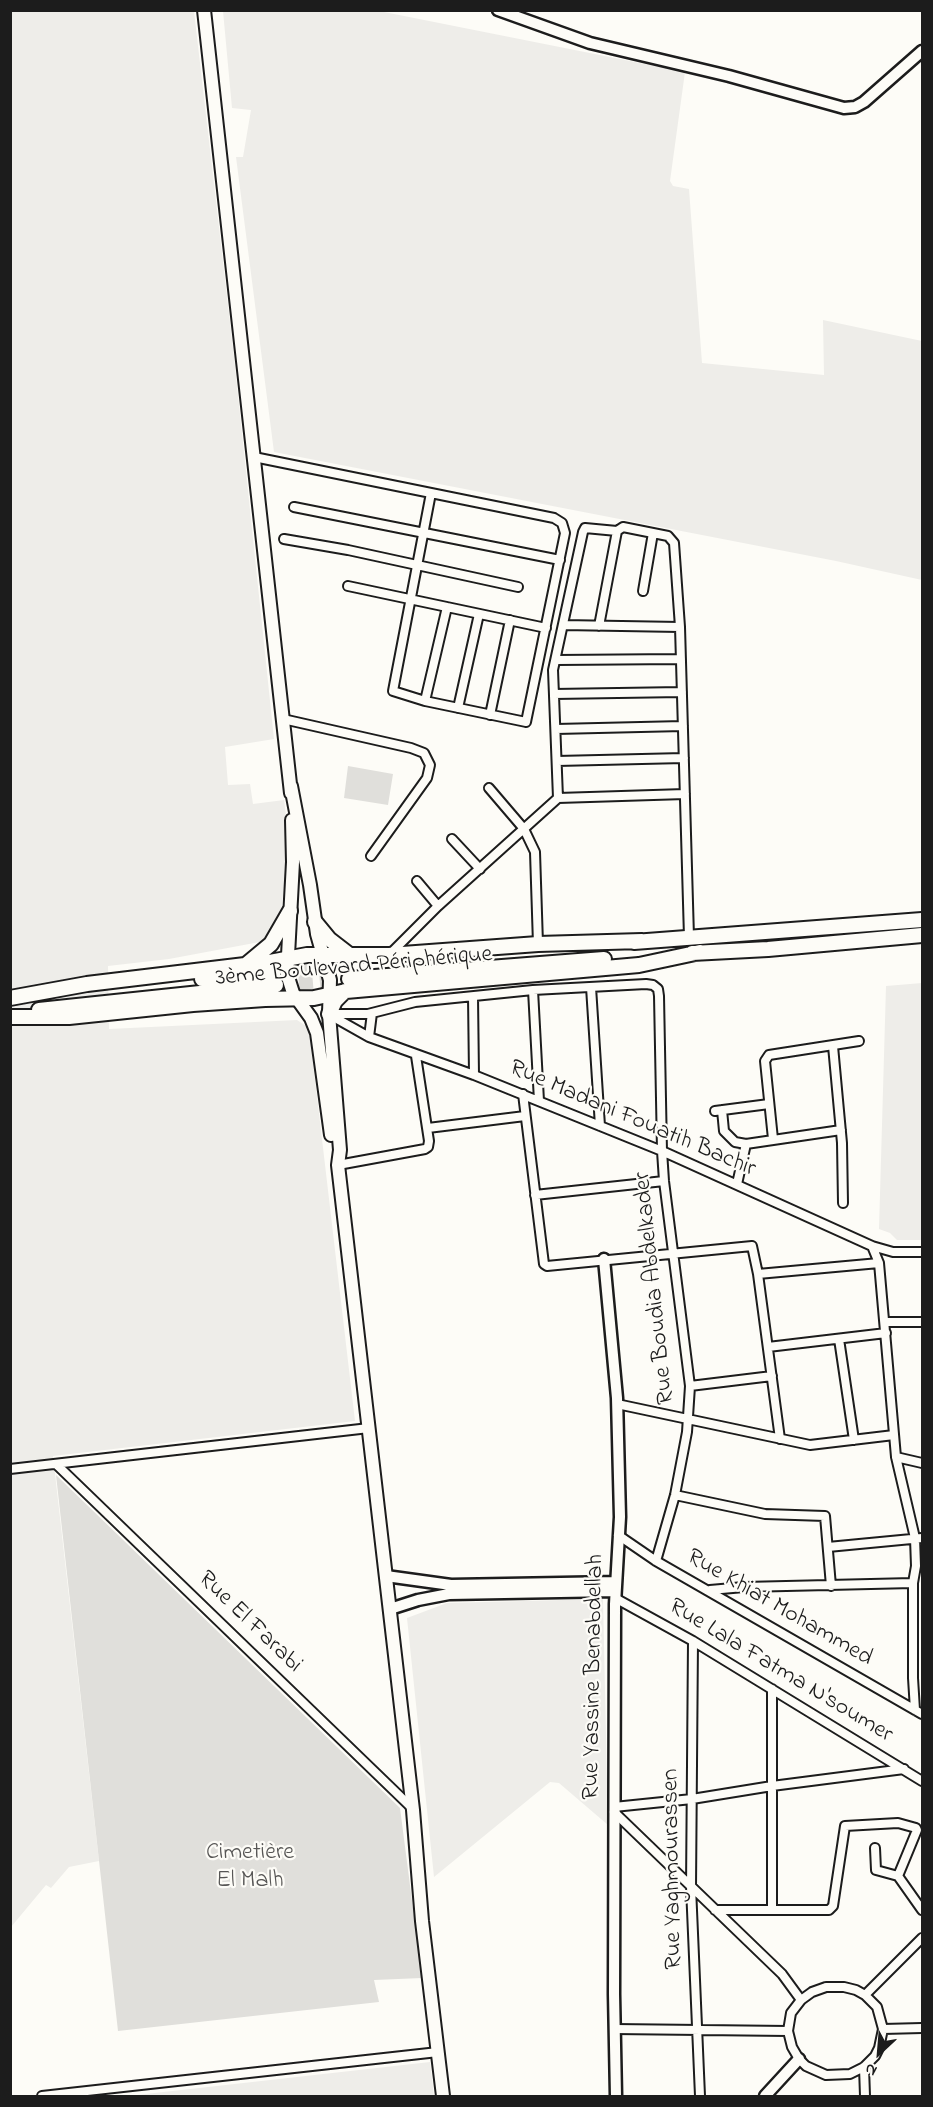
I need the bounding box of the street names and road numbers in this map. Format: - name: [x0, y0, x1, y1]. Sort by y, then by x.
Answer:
- street label: 3ème Boulevard Périphérique: [214, 942, 494, 994]
- street label: Rue Madani Fouatih Bachir: [504, 1055, 760, 1185]
- street label: Rue Boudia Abdelkader: [629, 1170, 683, 1406]
- street label: Rue Khiat Mohammed: [681, 1544, 877, 1674]
- street label: Rue Yassine Benabdellah: [578, 1554, 612, 1800]
- street label: Rue El Farabi: [191, 1566, 307, 1680]
- street label: Rue Lala Fatma N'soumer: [663, 1594, 897, 1750]
- street label: Rue Yaghmourassen: [658, 1768, 690, 1970]

